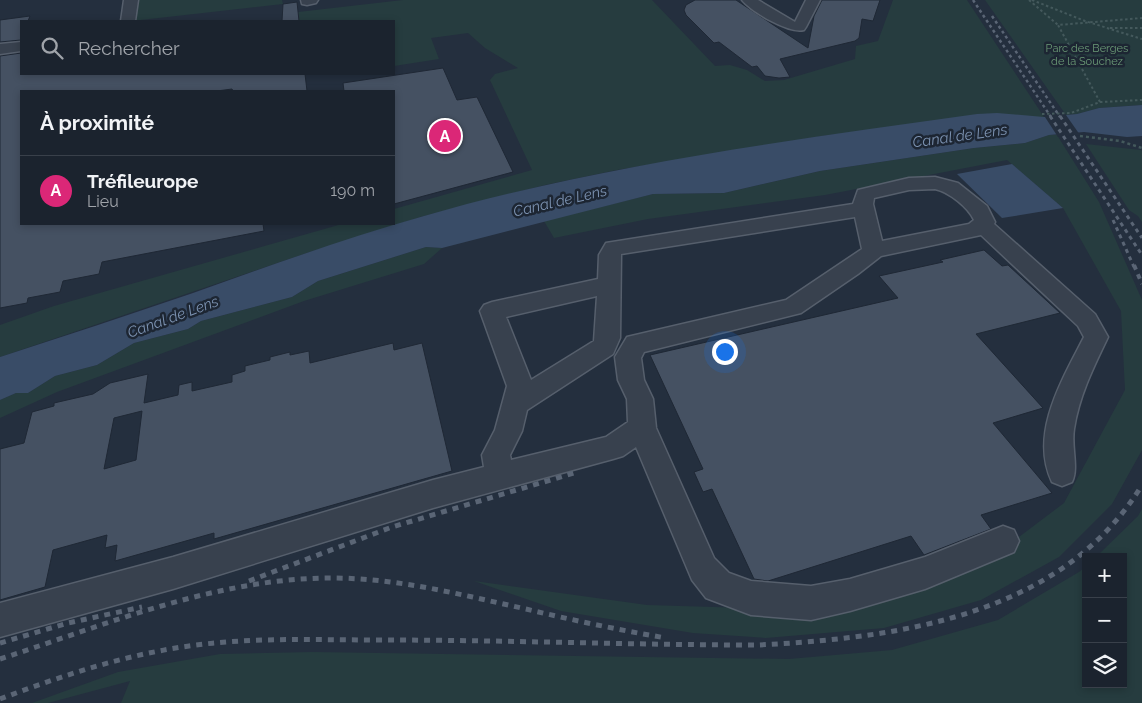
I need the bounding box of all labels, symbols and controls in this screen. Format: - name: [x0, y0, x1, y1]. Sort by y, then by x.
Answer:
- search box: [20, 20, 395, 75]
- icon: search: [38, 34, 66, 62]
- text: Rechercher: [78, 37, 180, 59]
- park label: Parc des Berges de la Souchez: [1046, 42, 1128, 68]
- text: À proximité: [40, 110, 154, 135]
- pin: A: [429, 117, 461, 155]
- water label: Canal de Lens: [911, 120, 1009, 152]
- text: Tréfileurope: [87, 170, 198, 192]
- text: A: [51, 181, 61, 200]
- text: 190 m: [330, 181, 375, 200]
- water label: Canal de Lens: [511, 181, 609, 221]
- text: Lieu: [87, 192, 119, 211]
- water label: Canal de Lens: [125, 292, 221, 342]
- your location: [712, 339, 738, 365]
- map controls: [1082, 553, 1127, 688]
- button: +: [1082, 553, 1127, 598]
- button: −: [1082, 598, 1127, 643]
- button: layers: [1082, 643, 1127, 688]

